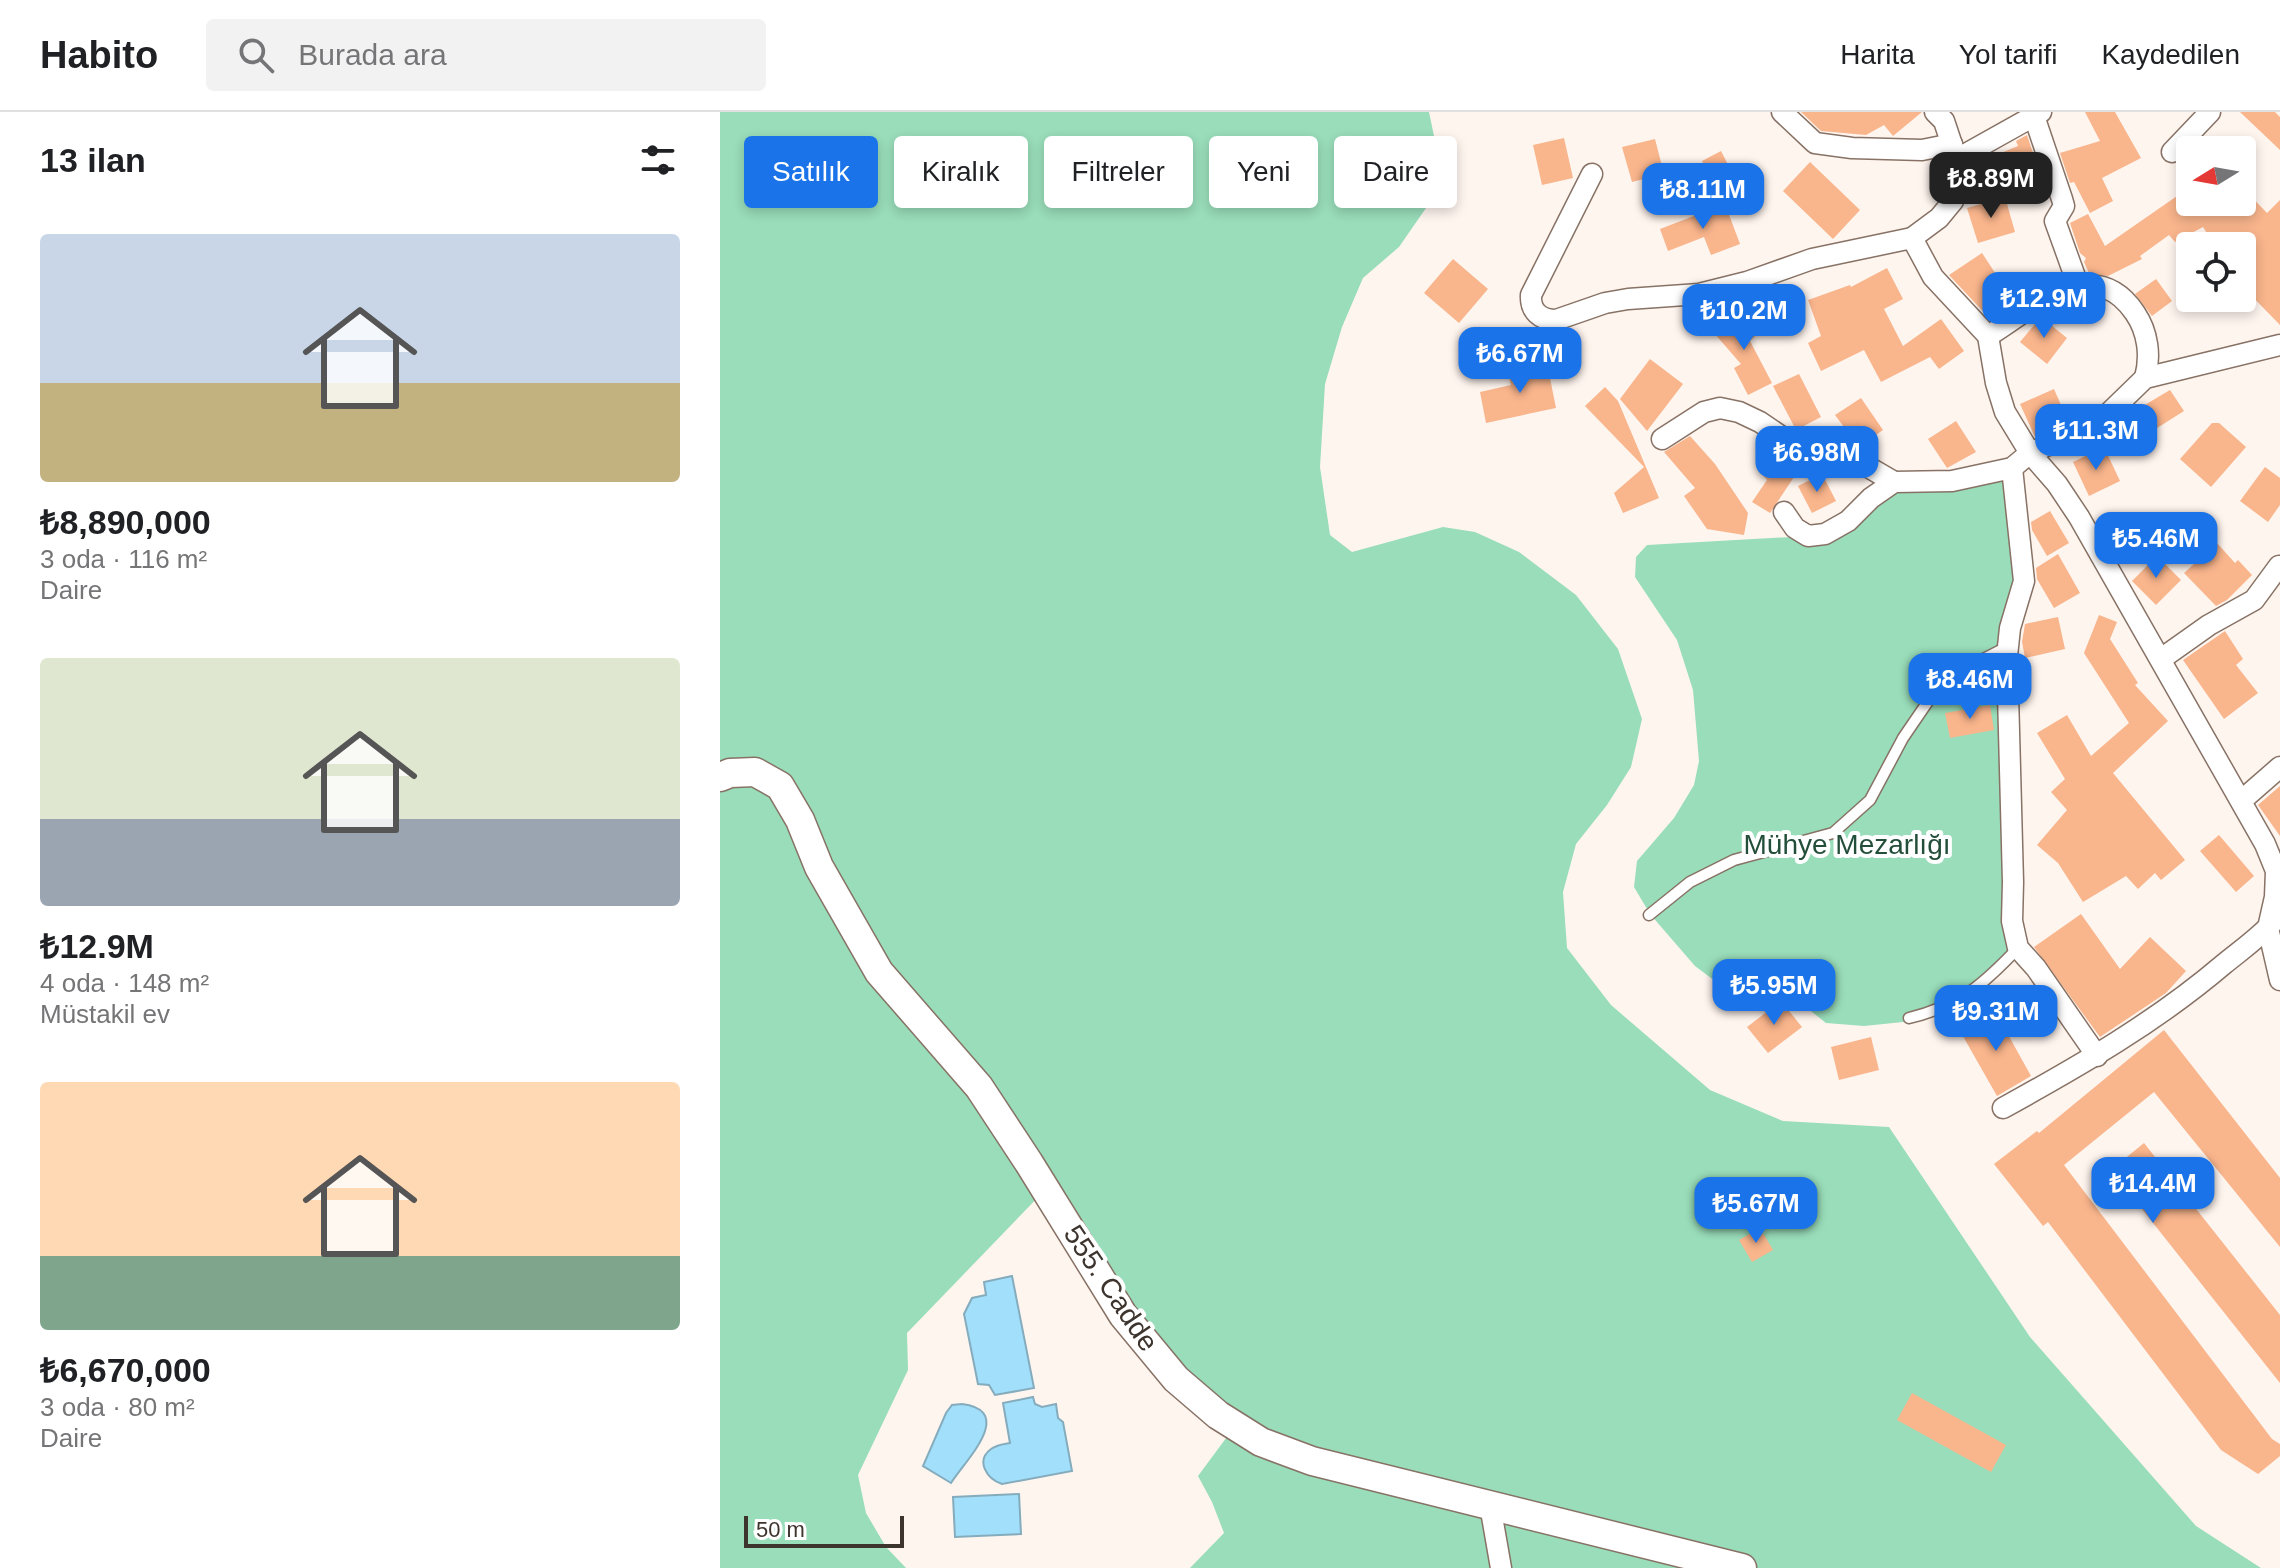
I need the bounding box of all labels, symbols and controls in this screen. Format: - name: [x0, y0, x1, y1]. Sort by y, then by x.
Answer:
- search box: [206, 19, 766, 91]
- icon: search: [234, 33, 278, 77]
- text: Habito: [40, 34, 158, 76]
- text: Burada ara: [298, 38, 447, 71]
- text: Harita: [1840, 39, 1915, 70]
- text: Yol tarifi: [1959, 39, 2057, 70]
- text: Kaydedilen: [2101, 39, 2240, 70]
- chip: Satılık: [744, 136, 878, 208]
- chip: Kiralık: [894, 136, 1028, 208]
- chip: Filtreler: [1044, 136, 1193, 208]
- chip: Yeni: [1209, 136, 1318, 208]
- chip: Daire: [1334, 136, 1457, 208]
- north arrow: [2176, 136, 2256, 216]
- map controls: [2176, 136, 2256, 312]
- icon: filters: [636, 138, 680, 182]
- text: 13 ilan: [40, 141, 146, 179]
- pin: ₺8.89M: [1926, 152, 2056, 220]
- pin: ₺8.11M: [1638, 163, 1768, 231]
- text: ₺8.89M: [1947, 163, 2035, 193]
- text: ₺8.11M: [1660, 174, 1746, 204]
- button: locate: [2176, 232, 2256, 312]
- pin: ₺12.9M: [1979, 272, 2109, 340]
- text: ₺12.9M: [2000, 283, 2088, 313]
- pin: ₺10.2M: [1679, 284, 1809, 352]
- icon: home: [288, 286, 432, 430]
- text: ₺10.2M: [1700, 295, 1788, 325]
- pin: ₺6.67M: [1455, 327, 1585, 395]
- text: ₺6.67M: [1476, 338, 1564, 368]
- pin: ₺11.3M: [2031, 404, 2161, 472]
- text: ₺11.3M: [2053, 415, 2139, 445]
- pin: ₺6.98M: [1752, 426, 1882, 494]
- text: ₺6.98M: [1773, 437, 1861, 467]
- text: ₺8,890,000: [40, 503, 211, 541]
- pin: ₺5.46M: [2091, 512, 2221, 580]
- text: ₺5.46M: [2112, 523, 2200, 553]
- text: 3 oda · 116 m²: [40, 544, 207, 574]
- text: Daire: [40, 575, 102, 605]
- pin: ₺8.46M: [1905, 653, 2035, 721]
- text: ₺8.46M: [1926, 664, 2014, 694]
- icon: home: [288, 710, 432, 854]
- park label: Mühye Mezarlığı: [1744, 829, 1950, 860]
- text: ₺12.9M: [40, 927, 154, 965]
- pin: ₺5.95M: [1709, 959, 1839, 1027]
- text: 4 oda · 148 m²: [40, 968, 209, 998]
- text: ₺5.95M: [1730, 970, 1818, 1000]
- pin: ₺9.31M: [1931, 985, 2061, 1053]
- text: ₺9.31M: [1952, 996, 2040, 1026]
- text: Müstakil ev: [40, 999, 170, 1029]
- icon: home: [288, 1134, 432, 1278]
- pin: ₺14.4M: [2088, 1157, 2218, 1225]
- text: ₺14.4M: [2109, 1168, 2197, 1198]
- pin: ₺5.67M: [1691, 1177, 1821, 1245]
- text: ₺5.67M: [1712, 1188, 1800, 1218]
- street label: 555. Cadde: [1058, 1219, 1164, 1357]
- text: ₺6,670,000: [40, 1351, 211, 1389]
- text: 3 oda · 80 m²: [40, 1392, 195, 1422]
- text: Daire: [40, 1423, 102, 1453]
- scale bar: [744, 1512, 904, 1548]
- text: 50 m: [756, 1517, 805, 1542]

